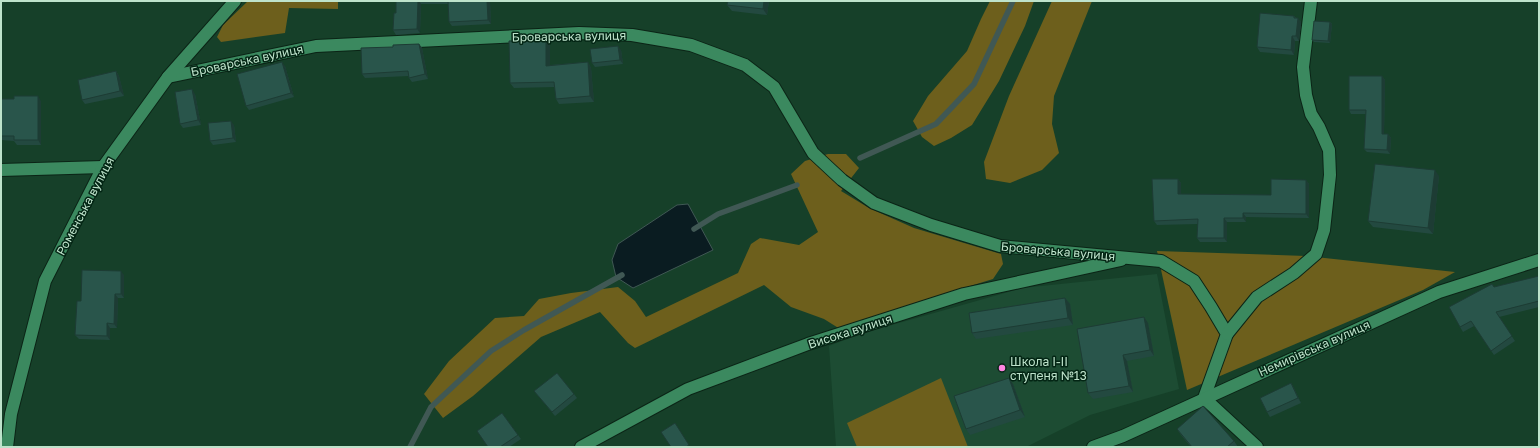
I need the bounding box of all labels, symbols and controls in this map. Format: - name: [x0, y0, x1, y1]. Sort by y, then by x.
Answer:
- street label: Броварська вулиця: [512, 28, 626, 44]
- street label: Броварська вулиця: [189, 41, 305, 79]
- street label: Роменська вулиця: [53, 154, 117, 258]
- street label: Броварська вулиця: [1000, 239, 1116, 263]
- street label: Висока вулиця: [806, 310, 894, 352]
- street label: Немирівська вулиця: [1256, 317, 1372, 379]
- place label: Школа I-II ступеня №13: [1010, 354, 1087, 383]
- marker: Школа I-II ступеня №13: [997, 363, 1007, 373]

